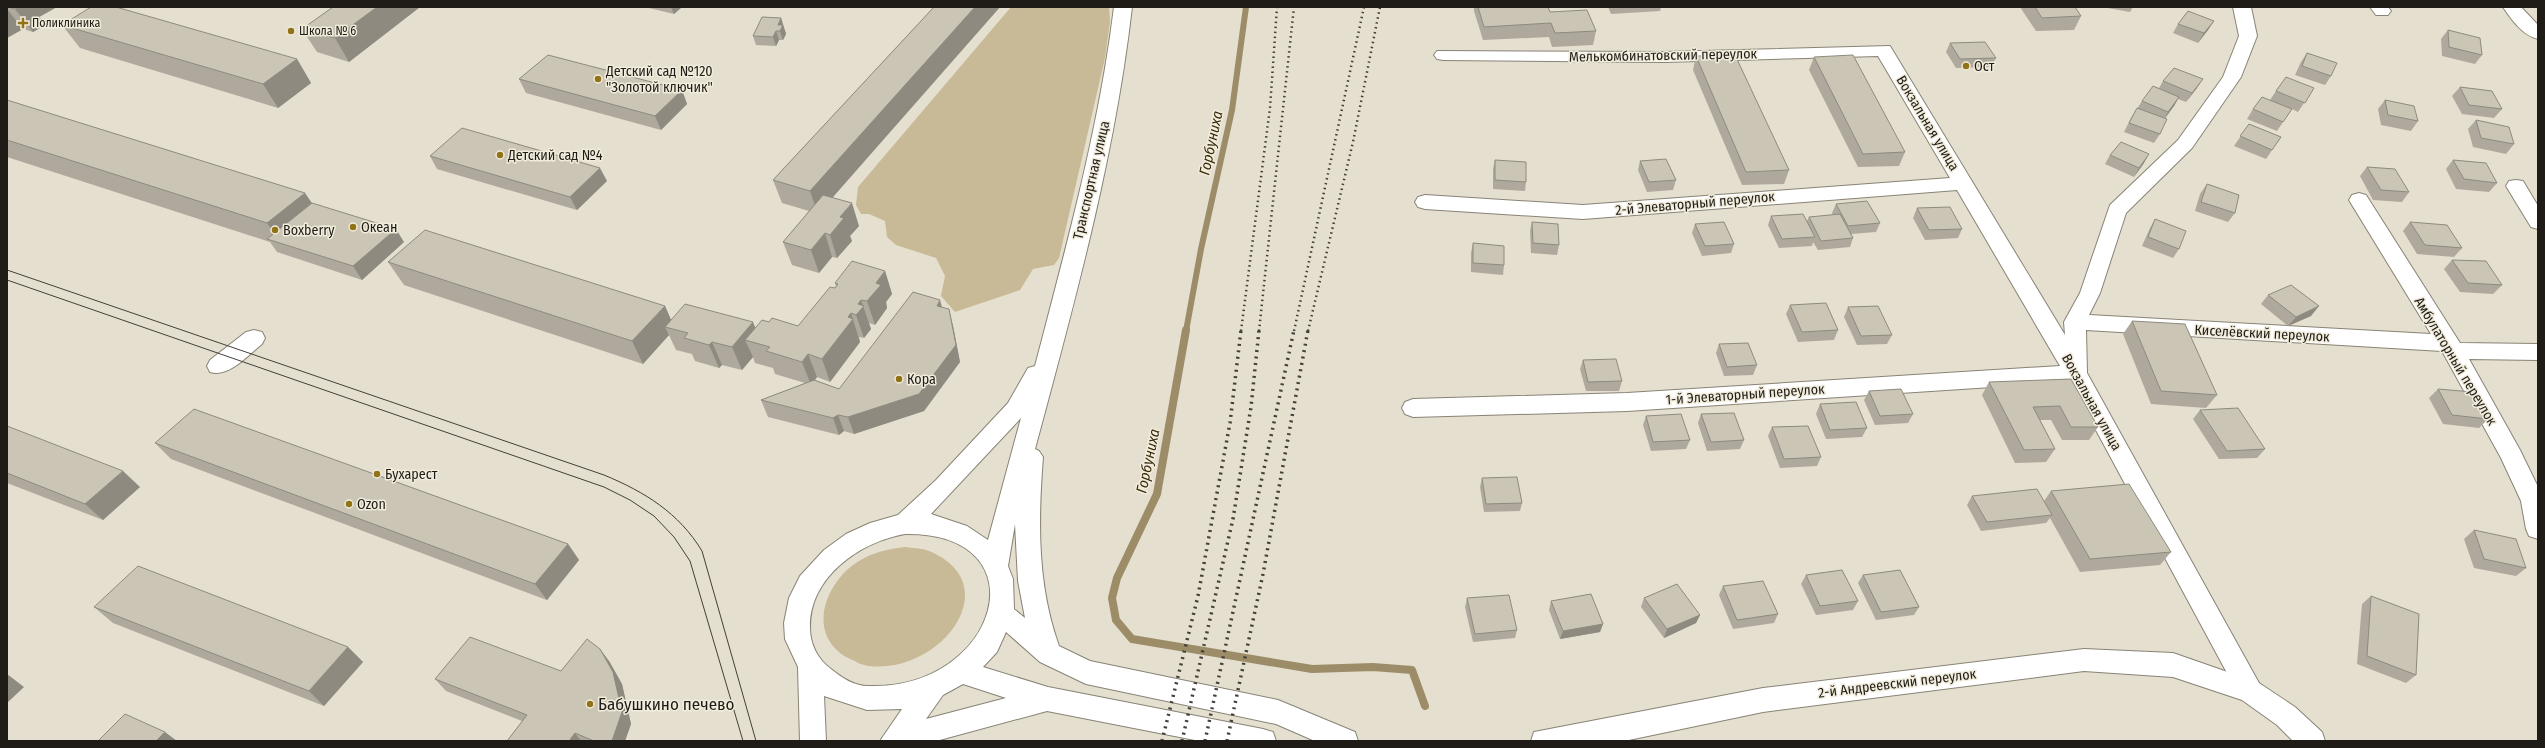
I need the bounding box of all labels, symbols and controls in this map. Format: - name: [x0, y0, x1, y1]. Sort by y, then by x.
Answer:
- place label: Поликлиника: [32, 16, 101, 30]
- marker: Поликлиника: [17, 17, 29, 29]
- place label: Школа № 6: [299, 24, 356, 38]
- marker: Школа № 6: [286, 26, 296, 36]
- street label: Мелькомбинатовский переулок: [1569, 45, 1758, 66]
- place label: Ост: [1974, 58, 1995, 75]
- marker: Ост: [1961, 61, 1971, 71]
- place label: Детский сад №120 "Золотой ключик": [605, 63, 713, 96]
- street label: Вокзальная улица: [1893, 73, 1963, 174]
- marker: Детский сад №120 "Золотой ключик": [593, 74, 603, 84]
- water label: Горбуниха: [1195, 109, 1227, 177]
- street label: Транспортная улица: [1070, 119, 1113, 241]
- place label: Детский сад №4: [507, 147, 603, 164]
- marker: Детский сад №4: [495, 150, 505, 160]
- street label: 2-й Элеваторный переулок: [1615, 188, 1776, 219]
- place label: Океан: [361, 219, 397, 236]
- place label: Boxberry: [283, 222, 335, 239]
- marker: Океан: [348, 222, 358, 232]
- marker: Boxberry: [270, 225, 280, 235]
- street label: Амбулаторный переулок: [2411, 294, 2501, 429]
- street label: Киселёвский переулок: [2194, 321, 2330, 346]
- street label: Вокзальная улица: [2058, 351, 2125, 454]
- place label: Кора: [907, 371, 936, 388]
- marker: Кора: [894, 374, 904, 384]
- street label: 1-й Элеваторный переулок: [1665, 380, 1825, 409]
- water label: Горбуниха: [1132, 427, 1164, 495]
- place label: Бухарест: [385, 466, 438, 483]
- marker: Бухарест: [372, 469, 382, 479]
- place label: Ozon: [357, 496, 386, 513]
- marker: Ozon: [344, 499, 354, 509]
- street label: 2-й Андреевский переулок: [1817, 665, 1977, 702]
- place label: Бабушкино печево: [598, 694, 735, 715]
- marker: Бабушкино печево: [585, 699, 595, 709]

